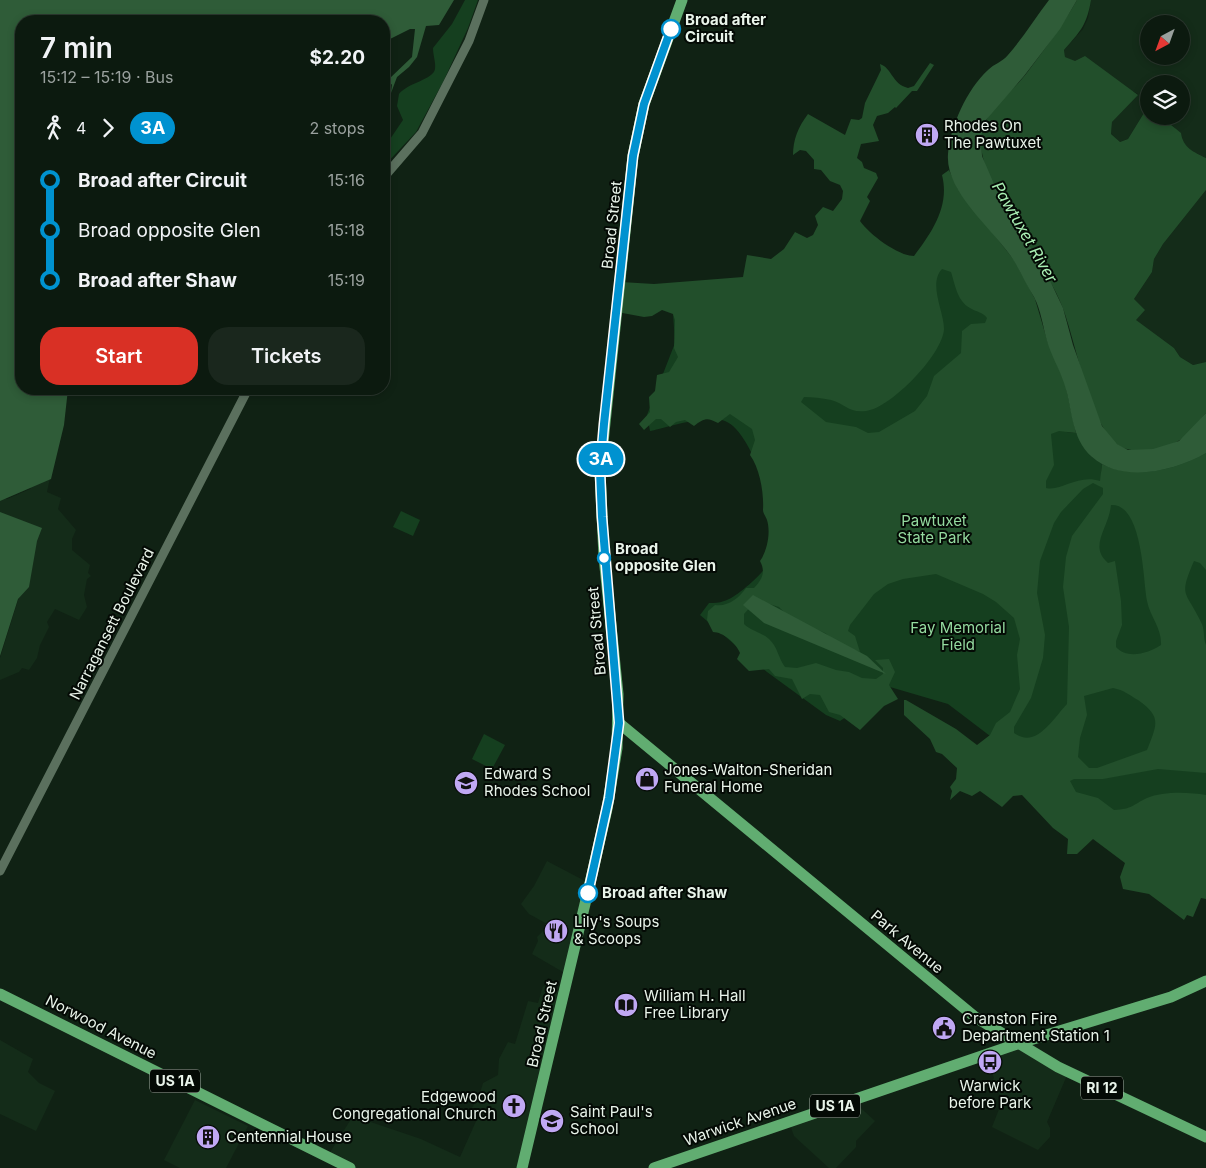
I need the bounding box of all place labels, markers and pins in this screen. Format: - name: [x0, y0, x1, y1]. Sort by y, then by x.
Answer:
- place label: Broad after Circuit: [685, 10, 766, 46]
- marker: Broad after Circuit: [661, 19, 681, 39]
- place label: Rhodes On The Pawtuxet: [944, 116, 1041, 152]
- building icon: Rhodes On The Pawtuxet: [914, 122, 940, 148]
- place label: Broad opposite Glen: [615, 539, 716, 575]
- marker: Broad opposite Glen: [597, 551, 611, 565]
- place label: Jones-Walton-Sheridan Funeral Home: [664, 760, 832, 796]
- place label: Edward S Rhodes School: [484, 764, 590, 800]
- shop icon: Jones-Walton-Sheridan Funeral Home: [634, 766, 660, 792]
- school or university icon: Edward S Rhodes School: [453, 770, 479, 796]
- marker: Broad after Shaw: [578, 883, 598, 903]
- place label: Broad after Shaw: [602, 883, 728, 902]
- place label: Lily's Soups & Scoops: [574, 912, 660, 948]
- restaurant icon: Lily's Soups & Scoops: [543, 918, 569, 944]
- place label: William H. Hall Free Library: [644, 986, 746, 1022]
- library icon: William H. Hall Free Library: [613, 992, 639, 1018]
- place label: Cranston Fire Department Station 1: [962, 1009, 1110, 1045]
- public building icon: Cranston Fire Department Station 1: [931, 1015, 957, 1041]
- bus stop icon: Warwick before Park: [977, 1049, 1003, 1075]
- place label: Warwick before Park: [949, 1076, 1032, 1112]
- place label: Edgewood Congregational Church: [332, 1087, 496, 1123]
- church icon: Edgewood Congregational Church: [501, 1093, 527, 1119]
- place label: Saint Paul's School: [570, 1102, 653, 1138]
- school or university icon: Saint Paul's School: [539, 1108, 565, 1134]
- building icon: Centennial House: [195, 1124, 221, 1150]
- place label: Centennial House: [226, 1127, 351, 1146]

